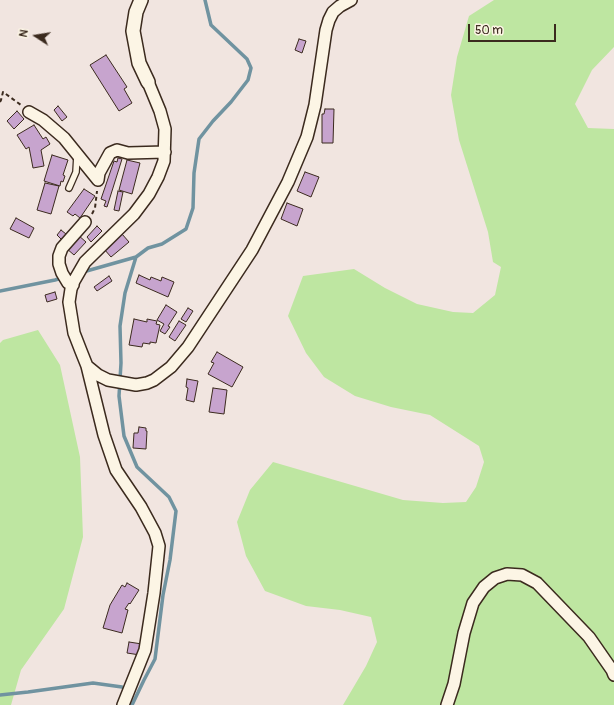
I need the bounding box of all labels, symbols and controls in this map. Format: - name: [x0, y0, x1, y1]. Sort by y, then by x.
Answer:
- north arrow: [16, 16, 56, 56]
- scale bar: [470, 16, 558, 42]
- text: 50 m: [475, 23, 503, 38]
- text: N: [17, 28, 31, 38]

